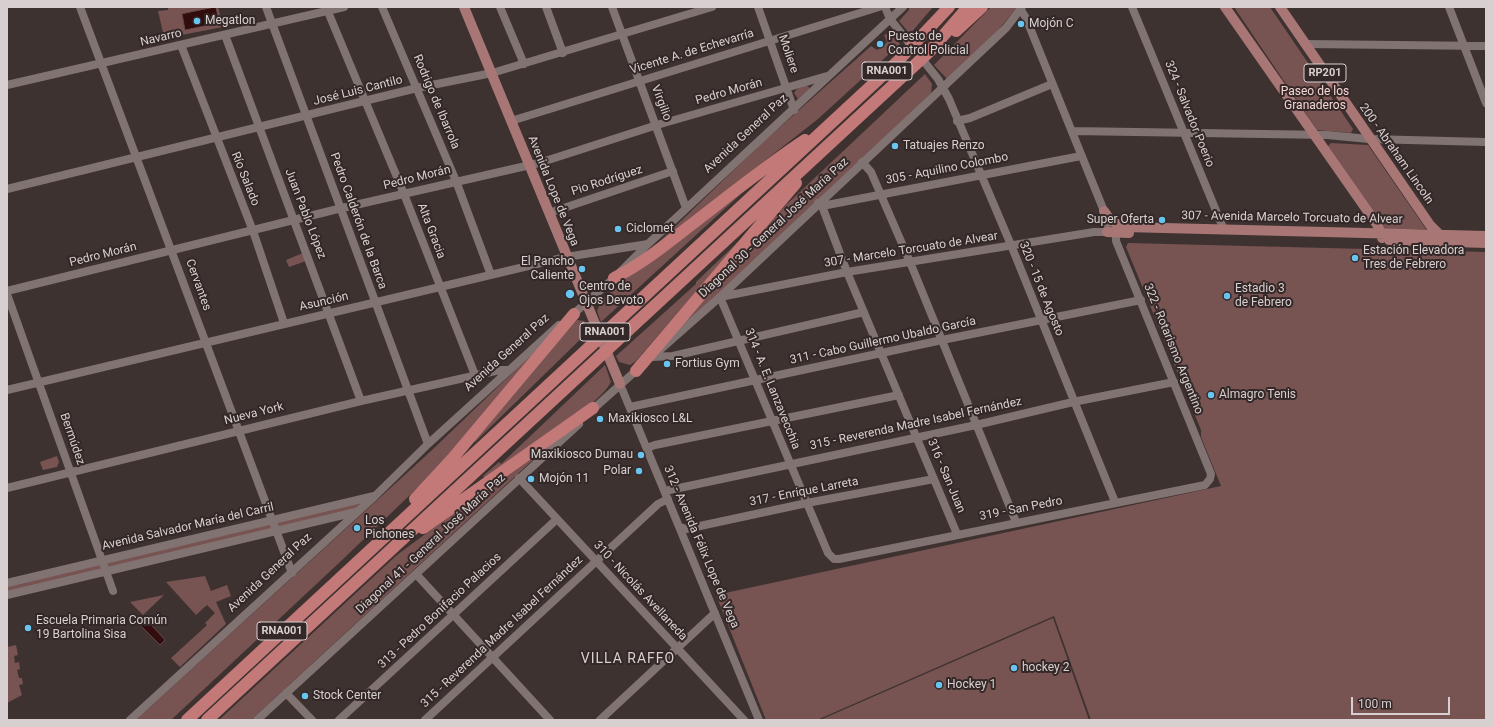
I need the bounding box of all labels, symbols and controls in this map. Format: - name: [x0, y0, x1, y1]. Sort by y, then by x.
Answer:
- place label: Megatlon: [205, 14, 255, 28]
- marker: Megatlon: [192, 16, 202, 26]
- place label: Mojón C: [1029, 17, 1073, 31]
- marker: Mojón C: [1016, 19, 1026, 29]
- street label: Navarro: [139, 26, 183, 50]
- street label: Vicente A. de Echevarría: [628, 26, 756, 78]
- place label: Puesto de Control Policial: [888, 30, 969, 58]
- street label: Moliere: [775, 33, 801, 75]
- marker: Puesto de Control Policial: [875, 39, 885, 49]
- street label: Rodrigo de Ibarrola: [410, 52, 462, 152]
- street label: 324 - Salvador Poerio: [1161, 59, 1217, 169]
- road number: RNA001: [862, 62, 912, 80]
- road number: RP201: [1304, 64, 1346, 82]
- street label: José Luis Cantilo: [312, 73, 404, 109]
- street label: Pedro Morán: [694, 76, 764, 108]
- street label: Virgilio: [648, 83, 674, 123]
- park label: Paseo de los Granaderos: [1281, 85, 1349, 113]
- street label: Avenida General Paz: [701, 91, 791, 177]
- street label: 200 - Abraham Lincoln: [1356, 101, 1436, 207]
- street label: Avenida Lope de Vega: [524, 134, 582, 248]
- place label: Tatuajes Renzo: [903, 139, 985, 153]
- marker: Tatuajes Renzo: [890, 141, 900, 151]
- street label: Río Salado: [228, 150, 262, 208]
- street label: 305 - Aquilino Colombo: [885, 150, 1009, 188]
- street label: Pedro Calderón de la Barca: [327, 151, 389, 291]
- street label: Diagonal 30 - General José María Paz: [696, 155, 852, 301]
- street label: Pedro Morán: [382, 163, 452, 193]
- street label: Pio Rodríguez: [570, 163, 644, 199]
- street label: Juan Pablo López: [281, 167, 329, 261]
- street label: Alta Gracia: [414, 201, 448, 261]
- street label: 307 - Avenida Marcelo Torcuato de Alvear: [1181, 209, 1403, 227]
- place label: Super Oferta: [1087, 213, 1154, 227]
- marker: Super Oferta: [1157, 215, 1167, 225]
- place label: Ciclomet: [626, 222, 674, 236]
- marker: Ciclomet: [613, 224, 623, 234]
- street label: 307 - Marcelo Torcuato de Alvear: [823, 229, 999, 271]
- street label: Pedro Morán: [68, 240, 138, 270]
- street label: 320 - 15 de Agosto: [1016, 240, 1066, 338]
- place label: Estación Elevadora Tres de Febrero: [1363, 244, 1464, 272]
- marker: Estación Elevadora Tres de Febrero: [1350, 253, 1360, 263]
- place label: El Pancho Caliente: [521, 255, 574, 283]
- street label: Cervantes: [182, 257, 214, 313]
- marker: El Pancho Caliente: [577, 264, 587, 274]
- place label: Centro de Ojos Devoto: [579, 280, 644, 308]
- street label: 322 - Rotarismo Argentino: [1140, 282, 1206, 416]
- place label: Estadio 3 de Febrero: [1235, 282, 1292, 310]
- marker: Centro de Ojos Devoto: [564, 288, 576, 300]
- street label: Asunción: [298, 289, 350, 315]
- marker: Estadio 3 de Febrero: [1222, 291, 1232, 301]
- street label: Avenida General Paz: [462, 311, 552, 395]
- street label: 311 - Cabo Guillermo Ubaldo García: [789, 314, 977, 368]
- road number: RNA001: [580, 323, 630, 341]
- street label: 314 - A. E. Lanzavecchia: [741, 326, 803, 452]
- place label: Fortius Gym: [675, 357, 740, 371]
- marker: Fortius Gym: [662, 359, 672, 369]
- place label: Almagro Tenis: [1219, 388, 1296, 402]
- marker: Almagro Tenis: [1206, 390, 1216, 400]
- street label: 315 - Reverenda Madre Isabel Fernández: [809, 394, 1023, 454]
- street label: Nueva York: [223, 400, 285, 428]
- street label: Bermúdez: [56, 411, 88, 467]
- place label: Maxikiosco L&L: [608, 412, 692, 426]
- marker: Maxikiosco L&L: [595, 414, 605, 424]
- street label: 316 - San Juan: [924, 437, 968, 515]
- place label: Maxikiosco Dumau: [531, 448, 633, 462]
- marker: Maxikiosco Dumau: [636, 450, 646, 460]
- place label: Polar: [603, 464, 631, 478]
- street label: 312 - Avenida Félix Lope de Vega: [660, 464, 742, 630]
- marker: Polar: [634, 466, 644, 476]
- street label: Diagonal 41 - General José María Paz: [353, 471, 509, 617]
- place label: Mojón 11: [539, 472, 589, 486]
- marker: Mojón 11: [526, 474, 536, 484]
- street label: 317 - Enrique Larreta: [748, 474, 860, 510]
- street label: 319 - San Pedro: [978, 494, 1064, 524]
- street label: Avenida Salvador María del Carril: [101, 500, 275, 554]
- place label: Los Pichones: [365, 514, 414, 542]
- marker: Los Pichones: [352, 523, 362, 533]
- street label: Avenida General Paz: [225, 530, 315, 616]
- street label: 310 - Nicolás Avellaneda: [590, 538, 690, 644]
- street label: 313 - Pedro Bonifacio Palacios: [375, 550, 505, 672]
- street label: 315 - Reverenda Madre Isabel Fernández: [418, 553, 586, 711]
- place label: Escuela Primaria Común 19 Bartolina Sisa: [36, 614, 167, 642]
- road number: RNA001: [257, 622, 307, 640]
- marker: Escuela Primaria Común 19 Bartolina Sisa: [23, 623, 33, 633]
- district label: VILLA RAFFO: [581, 651, 675, 667]
- place label: hockey 2: [1022, 661, 1069, 675]
- marker: hockey 2: [1009, 663, 1019, 673]
- place label: Hockey 1: [947, 678, 996, 692]
- marker: Hockey 1: [934, 680, 944, 690]
- place label: Stock Center: [313, 689, 381, 703]
- scale bar: [1353, 689, 1452, 715]
- marker: Stock Center: [300, 691, 310, 701]
- text: 100 m: [1358, 697, 1392, 711]

